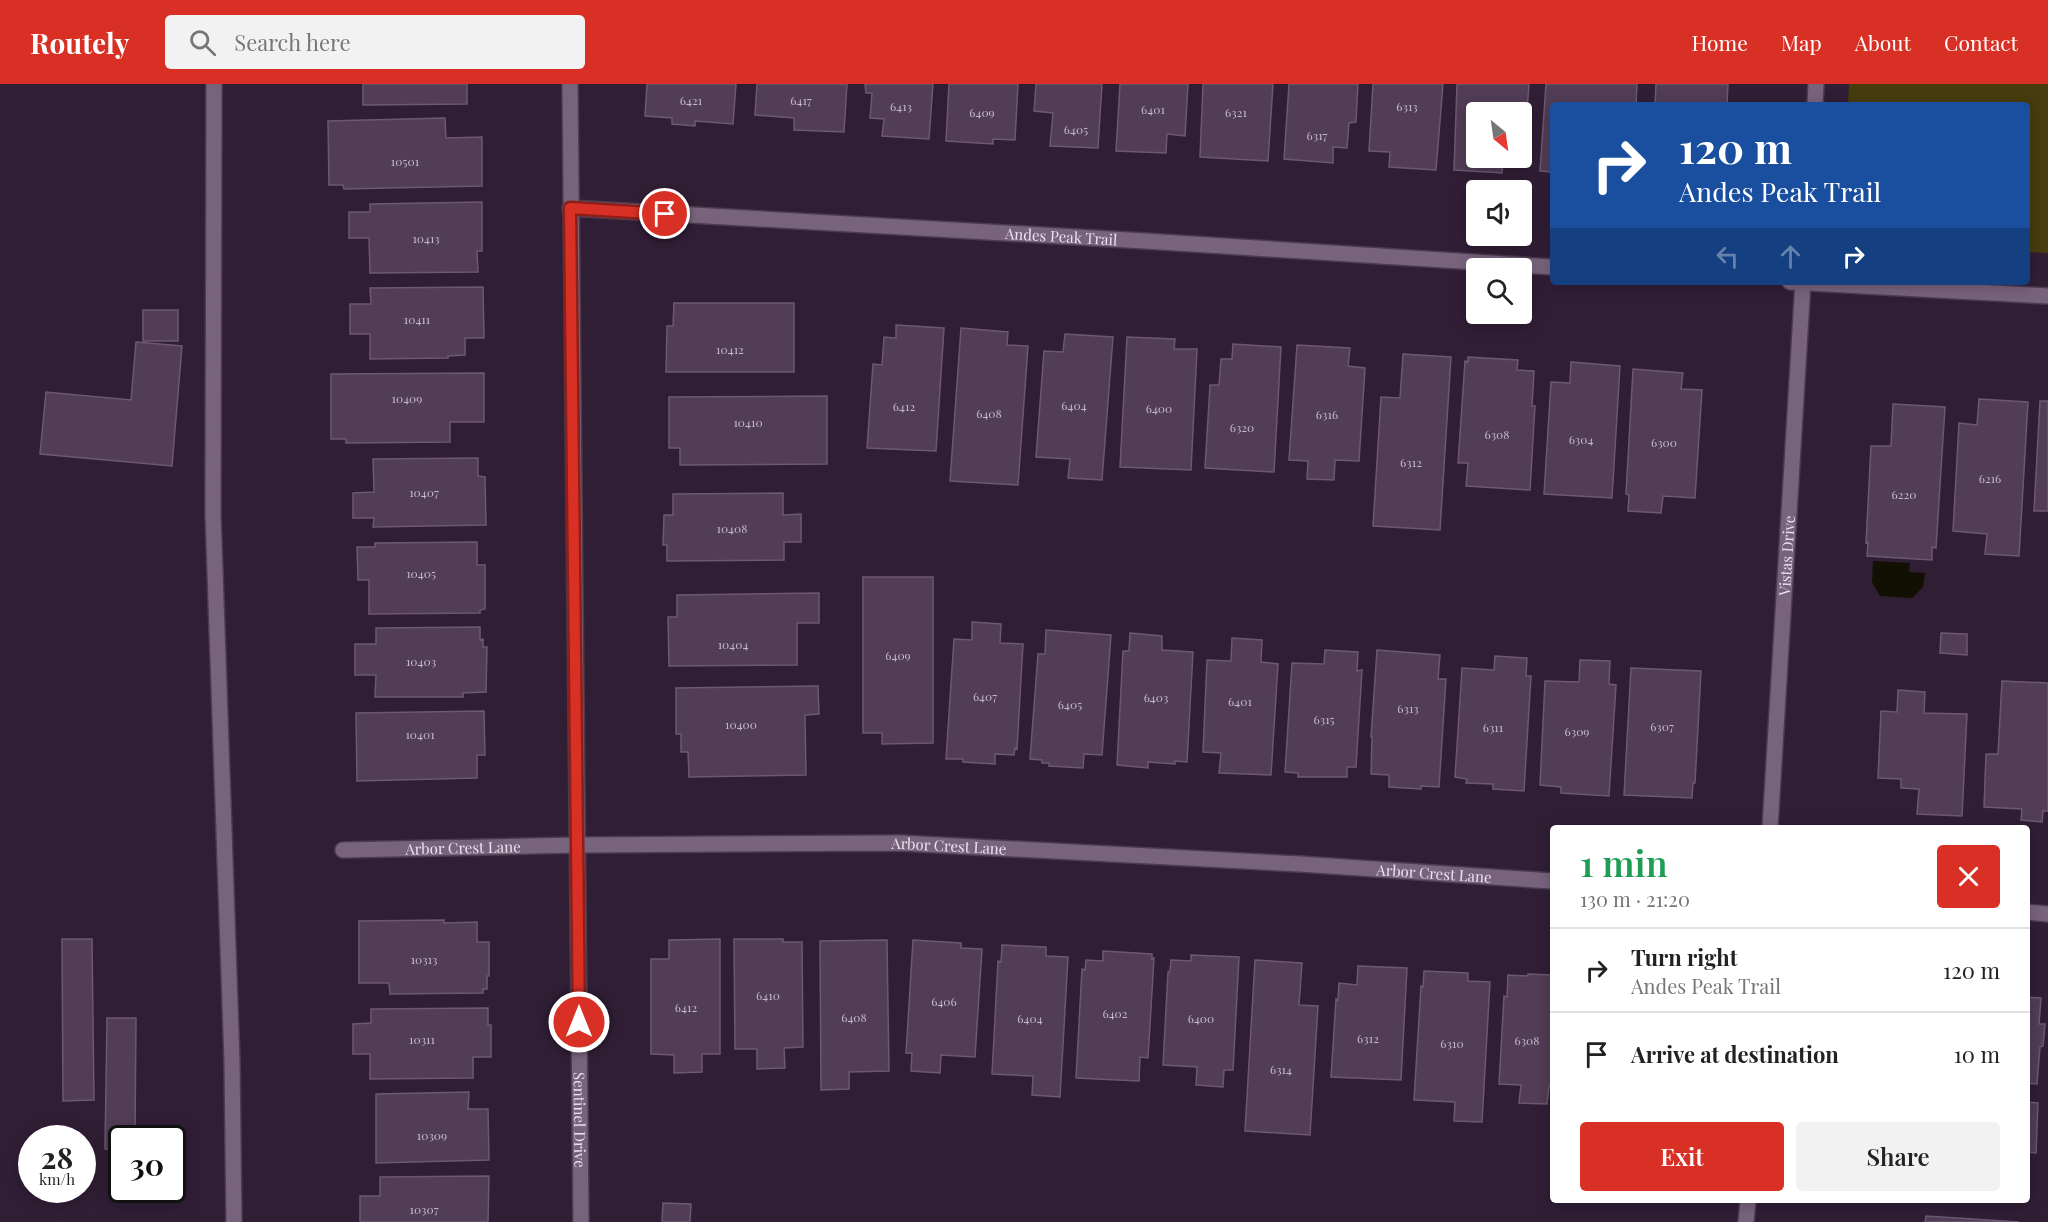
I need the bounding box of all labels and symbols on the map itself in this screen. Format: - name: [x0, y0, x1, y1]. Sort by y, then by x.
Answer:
- house number: 6421: [680, 92, 703, 108]
- house number: 6417: [790, 92, 812, 108]
- house number: 6413: [890, 98, 912, 114]
- house number: 6313: [1396, 98, 1418, 114]
- house number: 6401: [1141, 101, 1165, 117]
- north arrow: [1466, 102, 1532, 168]
- house number: 6409: [969, 104, 995, 120]
- house number: 6321: [1225, 104, 1247, 120]
- house number: 6405: [1064, 121, 1088, 137]
- house number: 6317: [1307, 127, 1328, 143]
- house number: 10501: [391, 153, 420, 169]
- pin: [639, 188, 690, 239]
- street label: Andes Peak Trail: [1003, 223, 1118, 249]
- house number: 10413: [412, 230, 440, 246]
- house number: 10411: [404, 311, 431, 327]
- house number: 10412: [716, 341, 744, 357]
- house number: 10409: [392, 390, 422, 406]
- house number: 6404: [1061, 397, 1087, 413]
- house number: 6412: [893, 398, 915, 414]
- house number: 6400: [1146, 400, 1172, 416]
- house number: 6408: [976, 405, 1002, 421]
- house number: 6316: [1316, 406, 1338, 422]
- house number: 10410: [733, 414, 763, 430]
- house number: 6320: [1230, 419, 1254, 435]
- house number: 6308: [1484, 426, 1510, 442]
- house number: 6304: [1569, 431, 1593, 447]
- house number: 6300: [1651, 434, 1677, 450]
- house number: 6312: [1400, 454, 1422, 470]
- house number: 6216: [1979, 470, 2001, 486]
- house number: 10407: [409, 484, 439, 500]
- house number: 6220: [1892, 486, 1916, 502]
- street label: Vistas Drive: [1774, 515, 1799, 597]
- house number: 10408: [716, 520, 748, 536]
- house number: 10405: [406, 565, 436, 581]
- house number: 10404: [718, 636, 748, 652]
- house number: 6409: [885, 647, 911, 663]
- house number: 10403: [406, 653, 436, 669]
- house number: 6407: [973, 688, 997, 704]
- house number: 6403: [1144, 689, 1168, 705]
- house number: 6401: [1228, 693, 1252, 709]
- house number: 6405: [1058, 696, 1082, 712]
- house number: 6313: [1397, 700, 1419, 716]
- house number: 6315: [1314, 711, 1334, 727]
- house number: 10400: [725, 716, 757, 732]
- house number: 6307: [1650, 718, 1674, 734]
- house number: 6311: [1483, 719, 1504, 735]
- house number: 6309: [1565, 723, 1589, 739]
- house number: 10401: [405, 726, 435, 742]
- street label: Arbor Crest Lane: [890, 833, 1007, 859]
- street label: Arbor Crest Lane: [404, 836, 521, 859]
- street label: Arbor Crest Lane: [1375, 859, 1492, 887]
- house number: 10313: [411, 951, 437, 967]
- house number: 6410: [756, 987, 780, 1003]
- position arrow: [547, 990, 611, 1054]
- house number: 6406: [931, 993, 957, 1009]
- house number: 6412: [675, 999, 697, 1015]
- house number: 6402: [1102, 1005, 1128, 1021]
- house number: 6408: [841, 1009, 867, 1025]
- house number: 6404: [1017, 1010, 1043, 1026]
- house number: 6400: [1188, 1010, 1214, 1026]
- house number: 6312: [1357, 1030, 1379, 1046]
- house number: 10311: [409, 1031, 436, 1047]
- house number: 6308: [1514, 1032, 1540, 1048]
- house number: 6310: [1440, 1035, 1464, 1051]
- house number: 6314: [1270, 1061, 1292, 1077]
- street label: Sentinel Drive: [570, 1072, 590, 1168]
- speed limit sign: 30: [108, 1125, 186, 1203]
- house number: 10309: [417, 1127, 447, 1143]
- house number: 10307: [409, 1201, 439, 1217]

